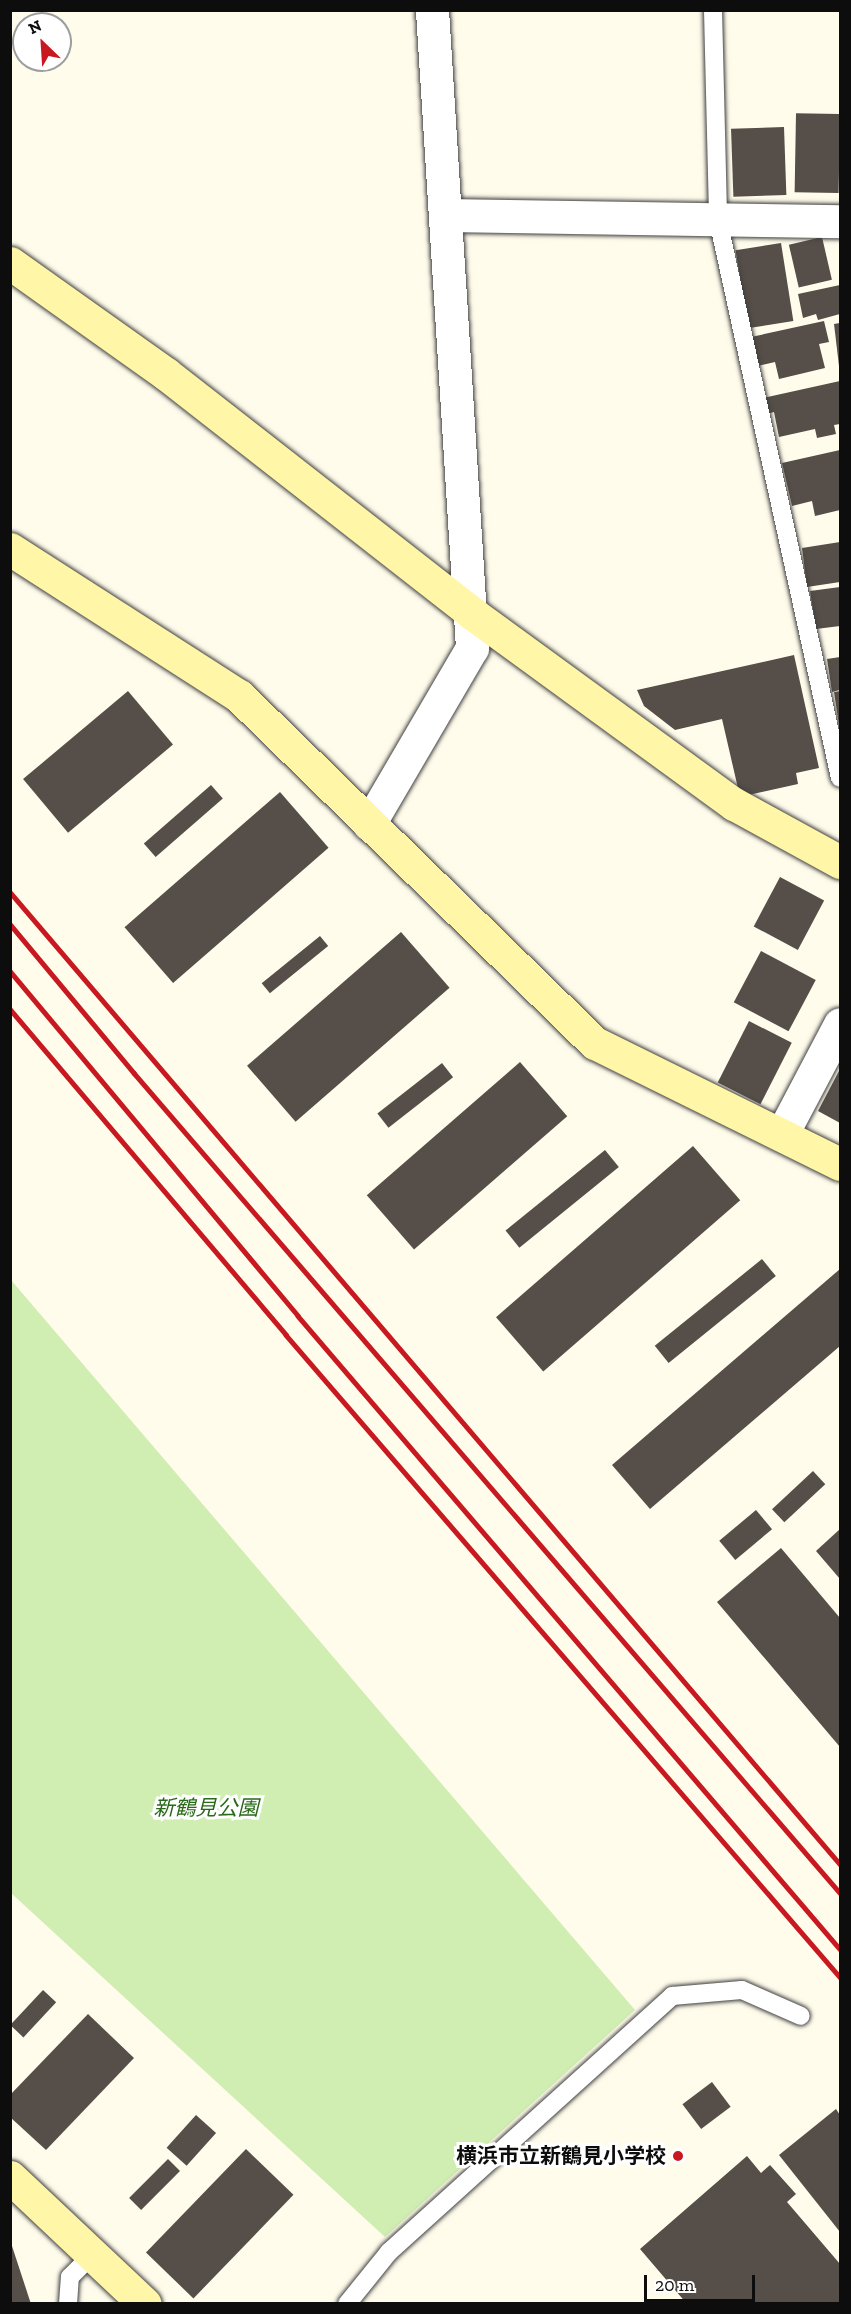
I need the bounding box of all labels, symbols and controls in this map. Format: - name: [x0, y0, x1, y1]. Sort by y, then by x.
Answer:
- north arrow: [12, 12, 72, 72]
- text: N: [25, 16, 45, 38]
- park label: 新鶴見公園: [154, 1795, 258, 1821]
- place label: 横浜市立新鶴見小学校: [456, 2143, 666, 2169]
- marker: 横浜市立新鶴見小学校: [671, 2149, 685, 2163]
- scale bar: [647, 2263, 758, 2301]
- text: 20 m: [655, 2274, 694, 2296]

